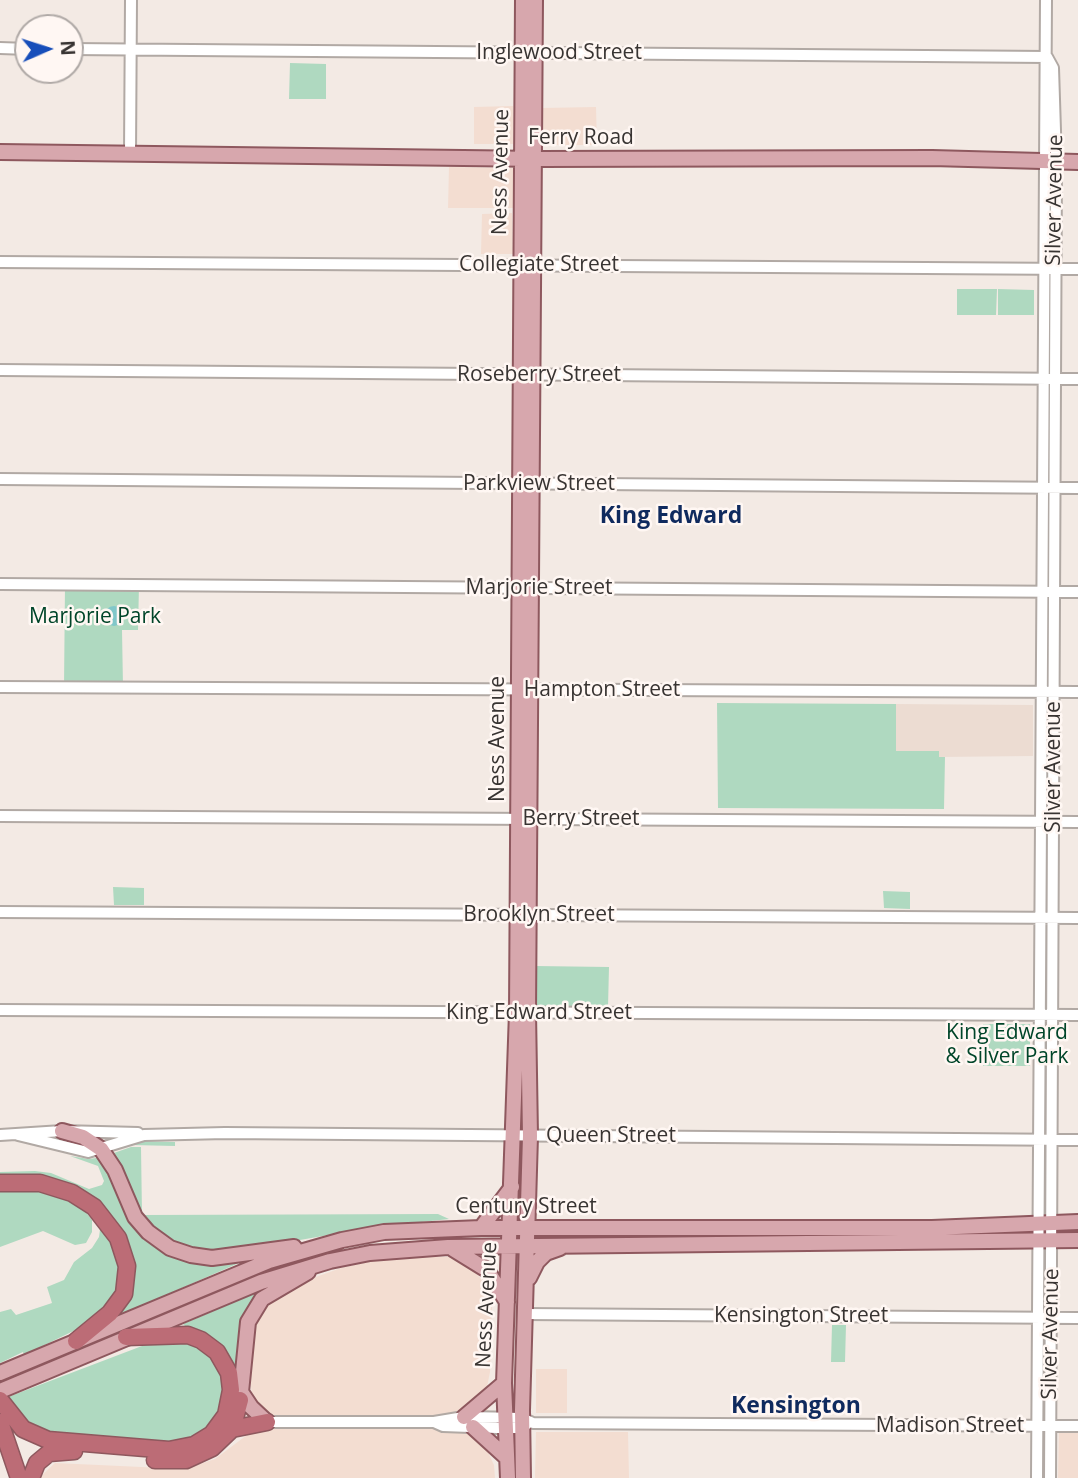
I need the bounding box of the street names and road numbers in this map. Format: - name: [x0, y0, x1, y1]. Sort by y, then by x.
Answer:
- street label: Inglewood Street: [476, 40, 642, 66]
- street label: Ness Avenue: [487, 109, 515, 235]
- street label: Ferry Road: [528, 125, 634, 151]
- street label: Silver Avenue: [1041, 134, 1069, 266]
- street label: Collegiate Street: [459, 252, 619, 278]
- street label: Roseberry Street: [457, 362, 621, 388]
- street label: Parkview Street: [463, 471, 615, 497]
- street label: Marjorie Street: [466, 575, 612, 601]
- street label: Ness Avenue: [485, 676, 511, 802]
- street label: Hampton Street: [524, 677, 680, 703]
- street label: Silver Avenue: [1041, 701, 1067, 833]
- street label: Berry Street: [522, 806, 640, 832]
- street label: Brooklyn Street: [463, 902, 615, 928]
- street label: King Edward Street: [446, 1000, 632, 1026]
- street label: Queen Street: [546, 1123, 676, 1149]
- street label: Century Street: [455, 1194, 597, 1220]
- street label: Ness Avenue: [471, 1241, 503, 1369]
- street label: Silver Avenue: [1037, 1268, 1065, 1400]
- street label: Kensington Street: [714, 1303, 888, 1329]
- street label: Madison Street: [876, 1413, 1024, 1439]

